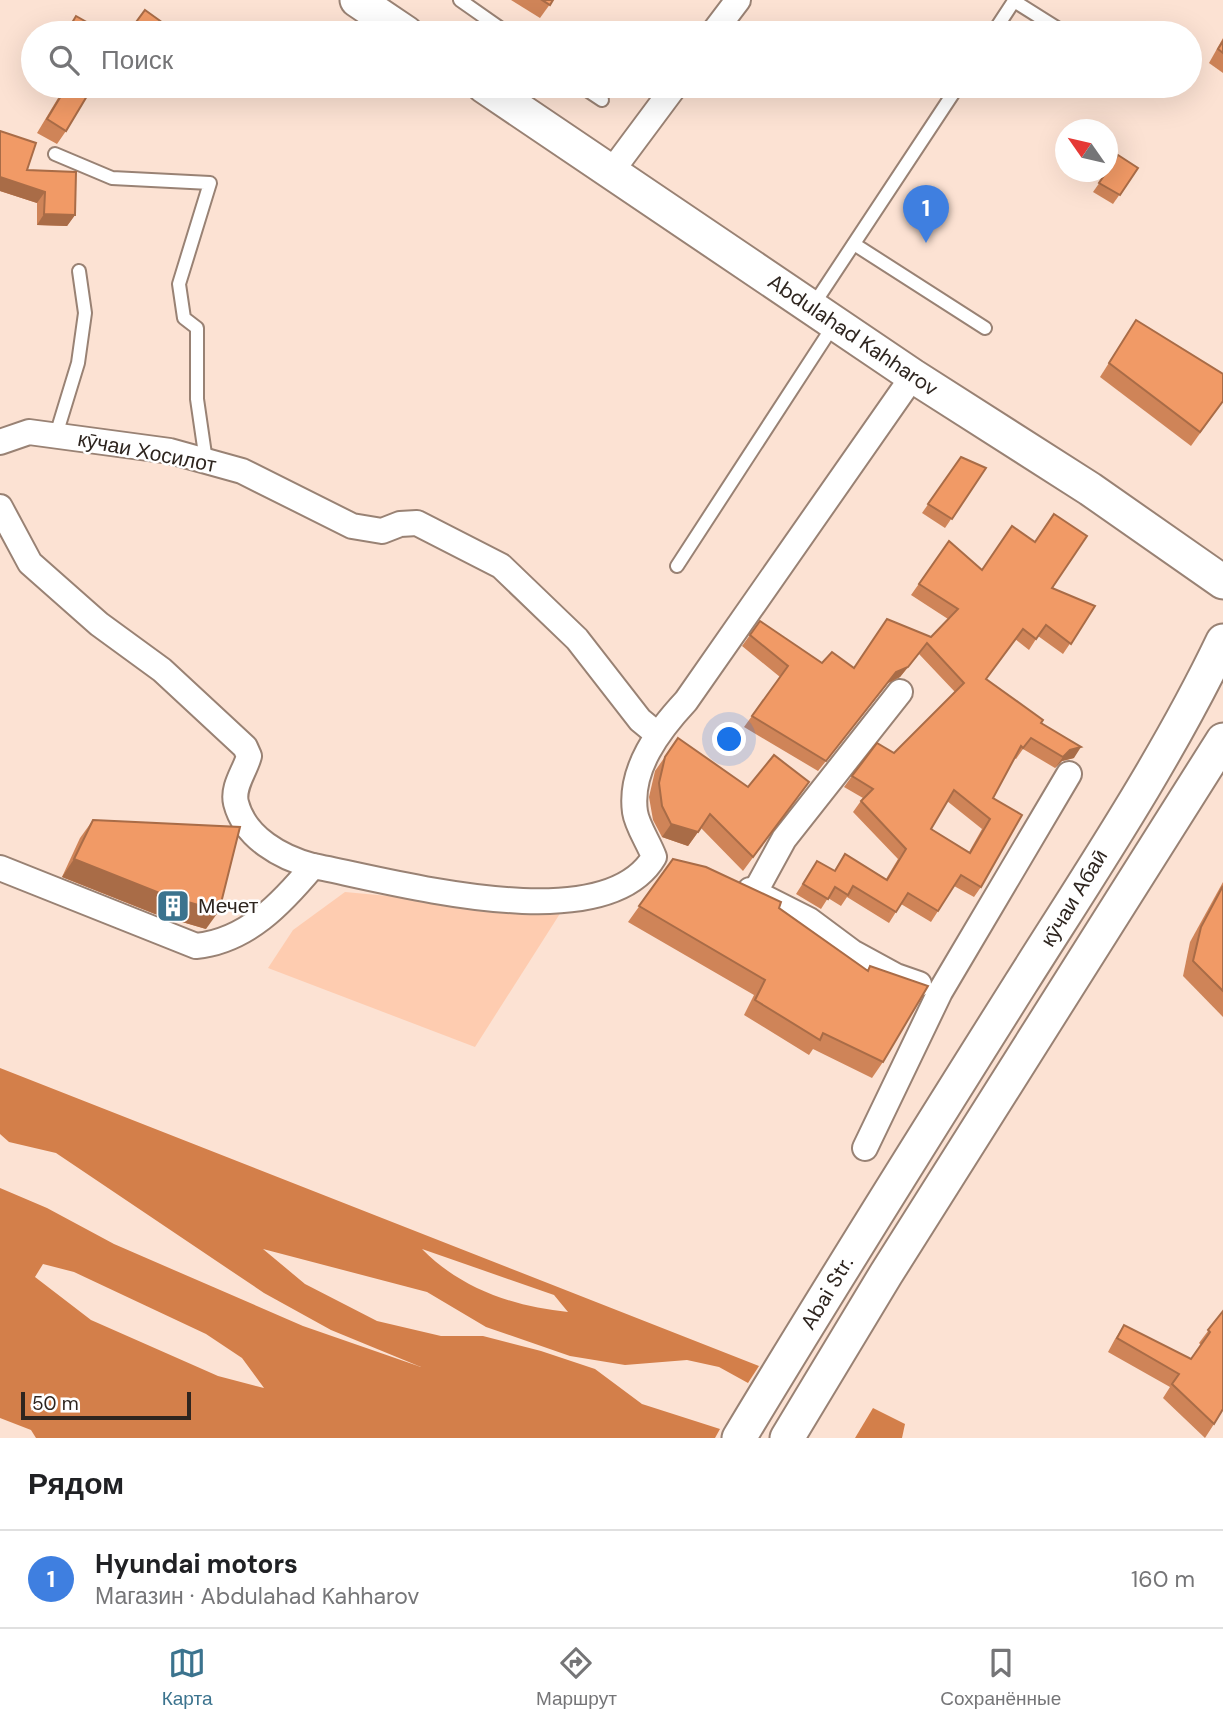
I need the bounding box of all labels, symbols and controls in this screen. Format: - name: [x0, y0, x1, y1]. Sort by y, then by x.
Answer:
- search box: [21, 21, 1202, 98]
- icon: search: [45, 41, 83, 79]
- text: Поиск: [101, 43, 173, 77]
- north arrow: [1055, 119, 1118, 182]
- pin: 1: [903, 185, 949, 243]
- street label: Abdulahad Kahharov: [762, 268, 944, 402]
- street label: кӯчаи Хосилот: [75, 425, 219, 479]
- your location: [712, 722, 746, 756]
- street label: кӯчаи Абаӣ: [1034, 844, 1114, 952]
- building icon: Мечет: [154, 887, 192, 925]
- place label: Мечет: [198, 892, 259, 920]
- street label: Abai Str.: [794, 1251, 860, 1335]
- scale bar: [21, 1389, 191, 1421]
- text: 50 m: [32, 1391, 79, 1416]
- text: Рядом: [28, 1464, 124, 1503]
- text: Hyundai motors: [95, 1547, 298, 1581]
- text: 1: [47, 1564, 55, 1594]
- text: 160 m: [1131, 1564, 1195, 1594]
- text: Магазин · Abdulahad Kahharov: [95, 1581, 419, 1611]
- tab: Карта: [162, 1644, 213, 1711]
- tab: Маршрут: [536, 1644, 617, 1711]
- tab: Сохранённые: [940, 1644, 1061, 1711]

